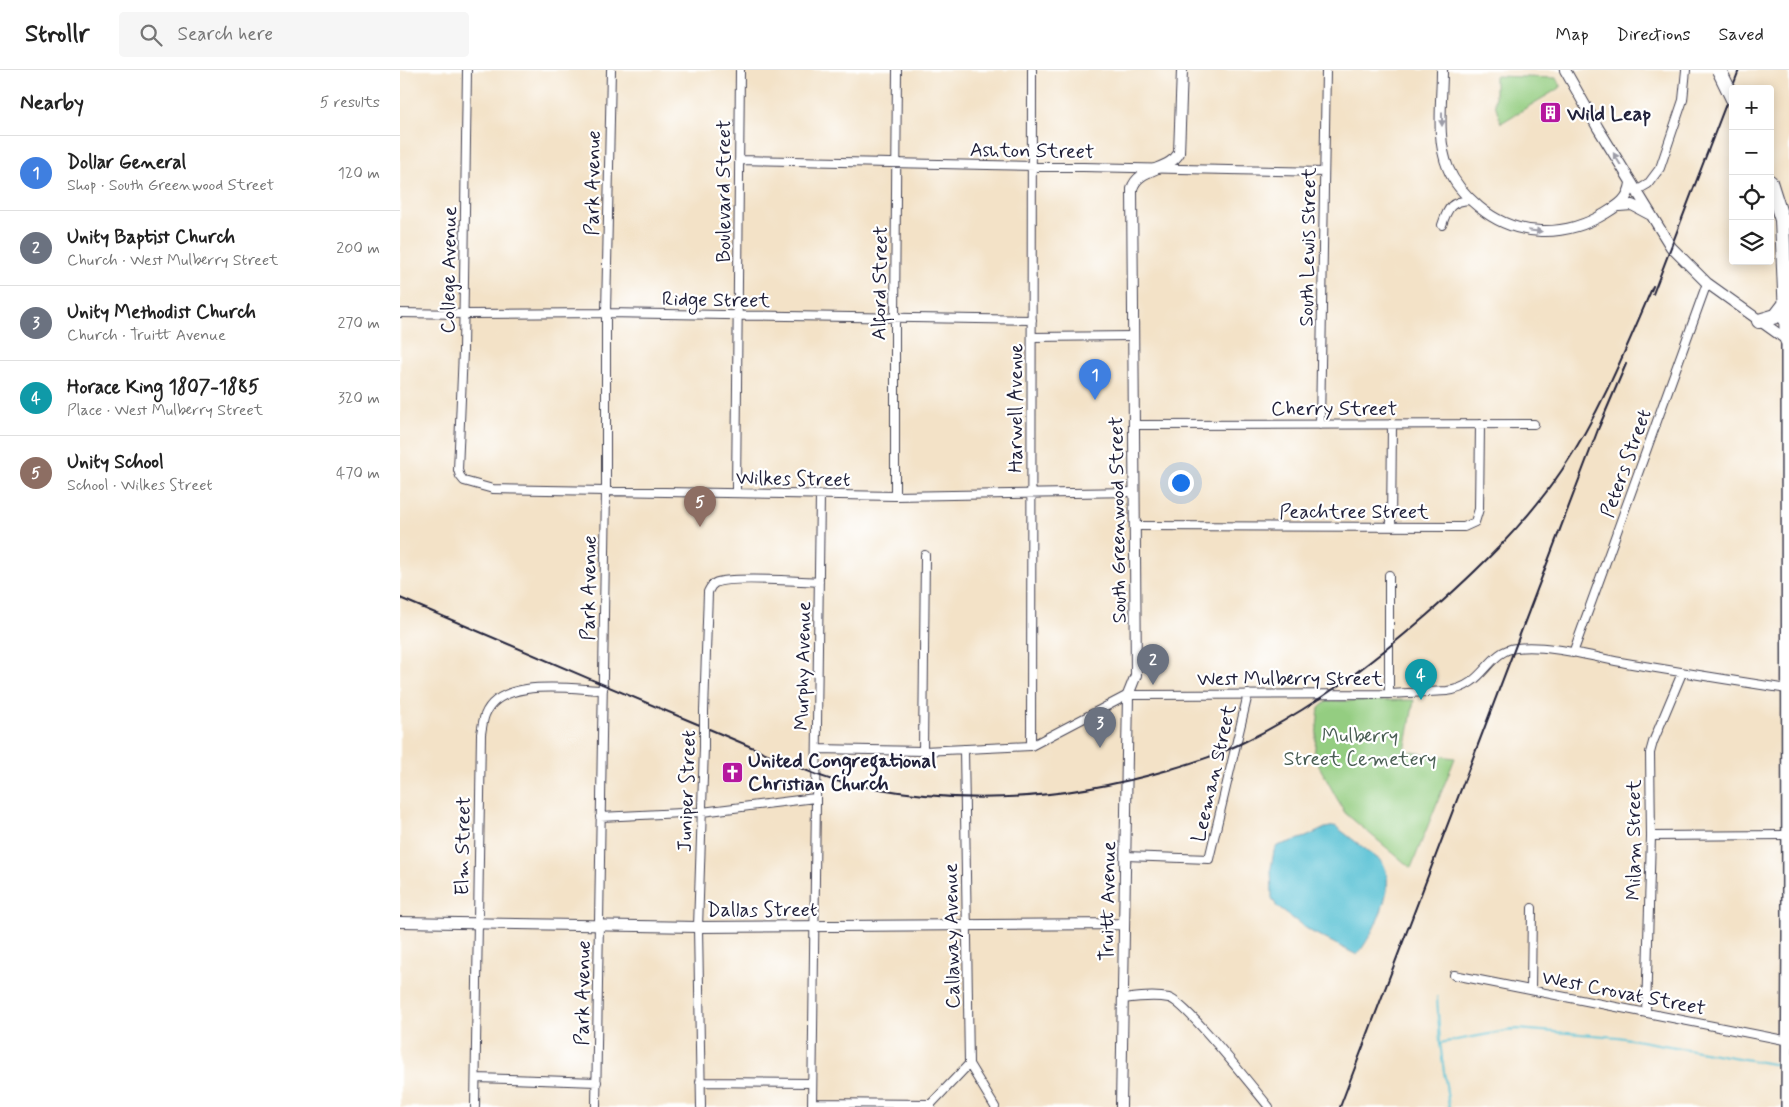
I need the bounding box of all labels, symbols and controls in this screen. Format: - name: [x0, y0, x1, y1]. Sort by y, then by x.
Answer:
- search box: [119, 12, 469, 57]
- text: Strollr: [25, 19, 89, 50]
- icon: search: [137, 21, 165, 49]
- text: Search here: [177, 22, 273, 47]
- text: Map: [1556, 23, 1589, 47]
- text: Directions: [1617, 23, 1691, 47]
- text: Saved: [1719, 23, 1764, 47]
- map controls: [1729, 85, 1774, 265]
- button: +: [1729, 85, 1774, 130]
- text: Nearby: [20, 89, 84, 117]
- text: 5 results: [320, 92, 380, 113]
- building icon: Wild Leap: [1539, 101, 1563, 125]
- place label: Wild Leap: [1566, 101, 1651, 128]
- one-way arrow: [1438, 111, 1446, 127]
- street label: Boulevard Street: [711, 119, 738, 263]
- street label: Park Avenue: [579, 130, 608, 236]
- button: −: [1729, 130, 1774, 175]
- street label: Ashton Street: [970, 137, 1094, 166]
- text: Dollar General: [67, 150, 186, 175]
- one-way arrow: [1612, 152, 1621, 165]
- text: 1: [32, 163, 40, 184]
- text: 120 m: [338, 163, 380, 184]
- street label: South Lewis Street: [1294, 167, 1323, 327]
- text: Shop · South Greenwood Street: [67, 175, 274, 196]
- button: locate: [1729, 175, 1774, 220]
- street label: College Avenue: [435, 206, 464, 334]
- button: layers: [1729, 220, 1774, 265]
- text: Unity Baptist Church: [67, 225, 235, 250]
- street label: Alford Street: [866, 225, 897, 341]
- one-way arrow: [1528, 227, 1544, 235]
- text: 2: [32, 238, 40, 259]
- text: 200 m: [336, 238, 380, 259]
- text: Church · West Mulberry Street: [67, 250, 279, 271]
- street label: Ridge Street: [662, 286, 771, 316]
- text: Unity Methodist Church: [67, 300, 256, 325]
- text: 3: [32, 313, 40, 334]
- text: 270 m: [337, 313, 380, 334]
- text: Church · Truitt Avenue: [67, 325, 226, 346]
- street label: Harwell Avenue: [1003, 343, 1030, 473]
- pin: 1: [1079, 359, 1111, 400]
- text: Horace King 1807-1885: [67, 375, 259, 400]
- text: 4: [31, 388, 41, 409]
- text: 320 m: [338, 388, 380, 409]
- street label: Cherry Street: [1271, 396, 1397, 423]
- text: Place · West Mulberry Street: [67, 400, 263, 421]
- street label: Peters Street: [1594, 406, 1659, 521]
- street label: South Greenwood Street: [1103, 416, 1134, 624]
- text: Unity School: [67, 450, 164, 475]
- text: 5: [31, 463, 41, 484]
- text: 470 m: [336, 463, 380, 484]
- street label: Wilkes Street: [735, 465, 850, 494]
- your location: [1168, 470, 1194, 496]
- text: School · Wilkes Street: [67, 475, 212, 496]
- pin: 5: [684, 486, 716, 527]
- street label: Peachtree Street: [1279, 499, 1429, 526]
- street label: Park Avenue: [575, 535, 604, 641]
- street label: Murphy Avenue: [789, 601, 818, 731]
- pin: 2: [1137, 644, 1169, 685]
- pin: 4: [1405, 659, 1437, 700]
- street label: West Mulberry Street: [1197, 666, 1383, 693]
- street label: Leeman Street: [1186, 702, 1243, 845]
- pin: 3: [1084, 707, 1116, 748]
- park label: Mulberry Street Cemetery: [1284, 723, 1436, 773]
- street label: Juniper Street: [672, 730, 703, 852]
- place label: United Congregational Christian Church: [748, 748, 936, 798]
- church icon: United Congregational Christian Church: [720, 760, 744, 784]
- street label: Milam Street: [1621, 779, 1648, 901]
- street label: Elm Street: [449, 796, 478, 896]
- street label: Truitt Avenue: [1094, 841, 1123, 961]
- street label: Callaway Avenue: [938, 863, 967, 1009]
- street label: Dallas Street: [707, 897, 817, 924]
- street label: Park Avenue: [569, 940, 598, 1046]
- street label: West Crovat Street: [1539, 964, 1708, 1023]

